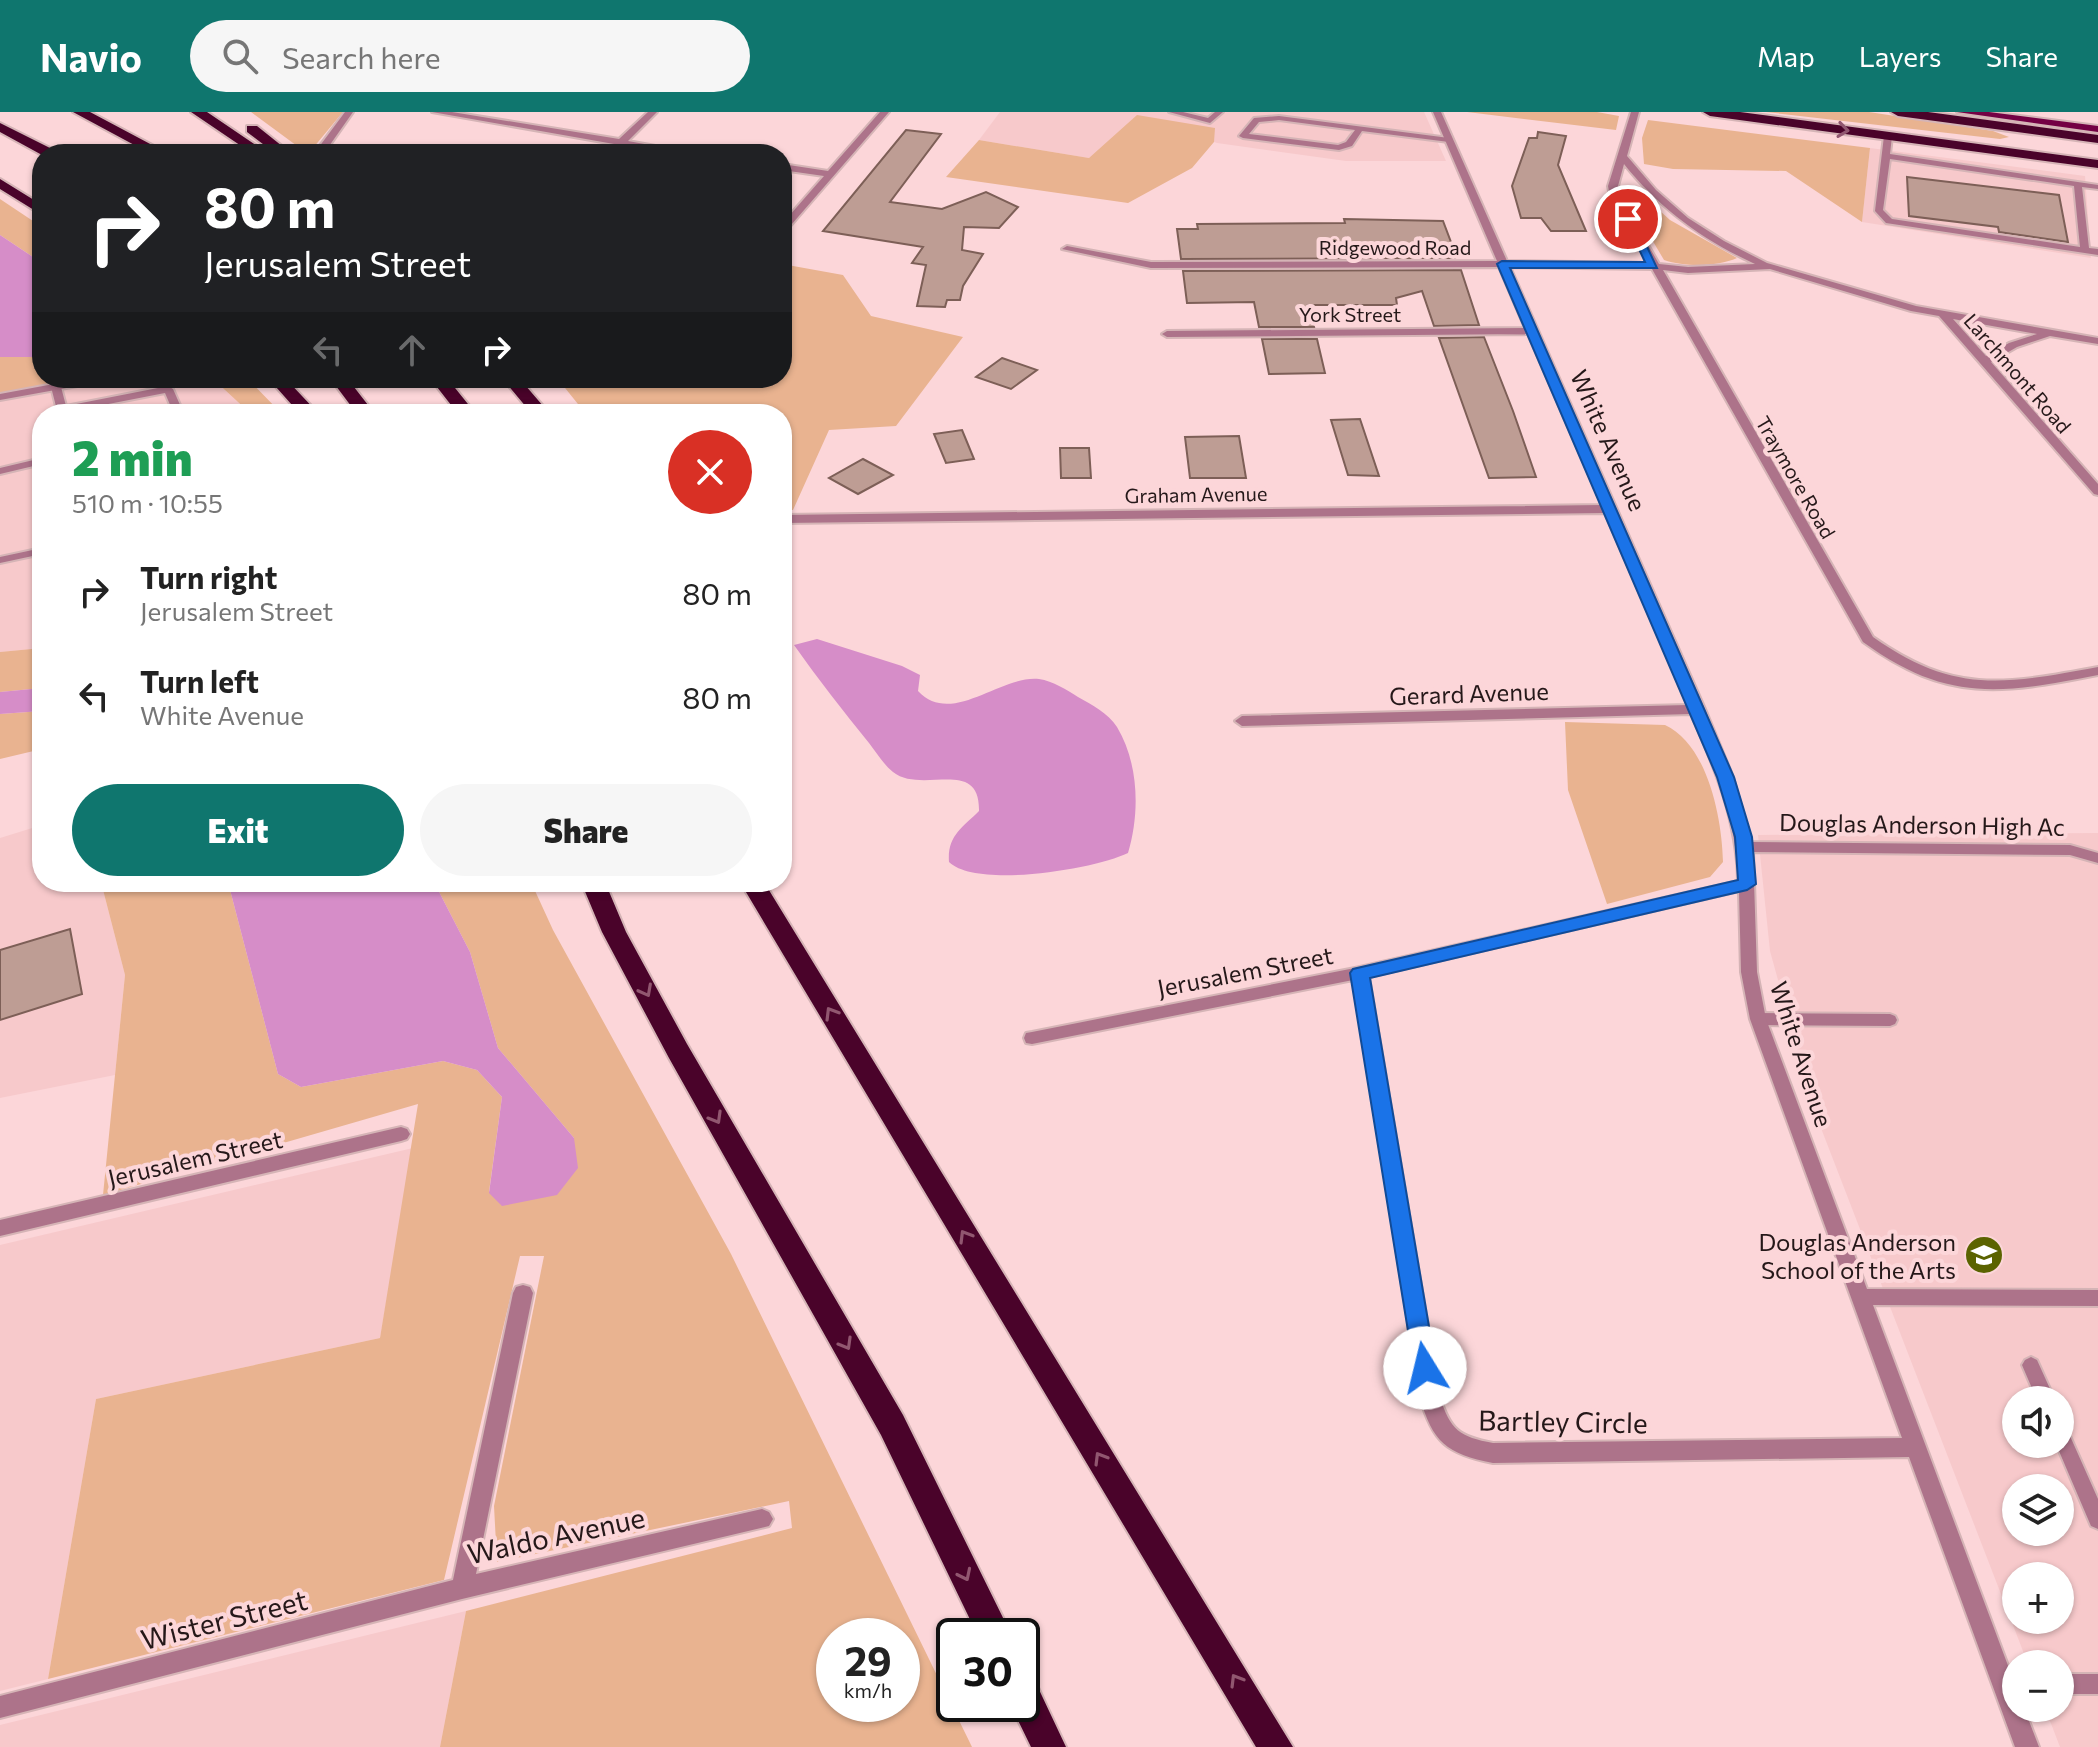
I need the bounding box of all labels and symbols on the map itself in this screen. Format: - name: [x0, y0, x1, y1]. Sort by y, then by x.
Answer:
- one-way arrow: [1836, 121, 1850, 138]
- pin: [1594, 185, 1662, 253]
- street label: Ridgewood Road: [1319, 235, 1471, 259]
- street label: York Street: [1299, 302, 1401, 326]
- street label: Larchmont Road: [1960, 308, 2076, 438]
- street label: White Avenue: [1565, 365, 1653, 515]
- street label: Traymore Road: [1751, 411, 1841, 543]
- street label: Graham Avenue: [1124, 481, 1268, 507]
- street label: Gerard Avenue: [1389, 676, 1549, 710]
- street label: Douglas Anderson High Ac: [1779, 807, 2065, 841]
- street label: Jerusalem Street: [1155, 940, 1335, 1002]
- street label: White Avenue: [1765, 978, 1839, 1130]
- one-way arrow: [636, 983, 651, 998]
- one-way arrow: [825, 1007, 841, 1022]
- one-way arrow: [706, 1109, 722, 1124]
- street label: Jerusalem Street: [105, 1124, 285, 1192]
- place label: Douglas Anderson School of the Arts: [1758, 1227, 1956, 1284]
- one-way arrow: [959, 1230, 975, 1245]
- school or university icon: Douglas Anderson School of the Arts: [1963, 1234, 2005, 1276]
- position arrow: [1383, 1326, 1467, 1410]
- one-way arrow: [836, 1335, 852, 1350]
- street label: Bartley Circle: [1478, 1403, 1648, 1439]
- one-way arrow: [1095, 1452, 1110, 1467]
- street label: Waldo Avenue: [464, 1500, 648, 1570]
- one-way arrow: [955, 1566, 971, 1581]
- street label: Wister Street: [137, 1582, 311, 1656]
- speed limit sign: 30: [936, 1618, 1040, 1722]
- one-way arrow: [1230, 1674, 1245, 1689]

